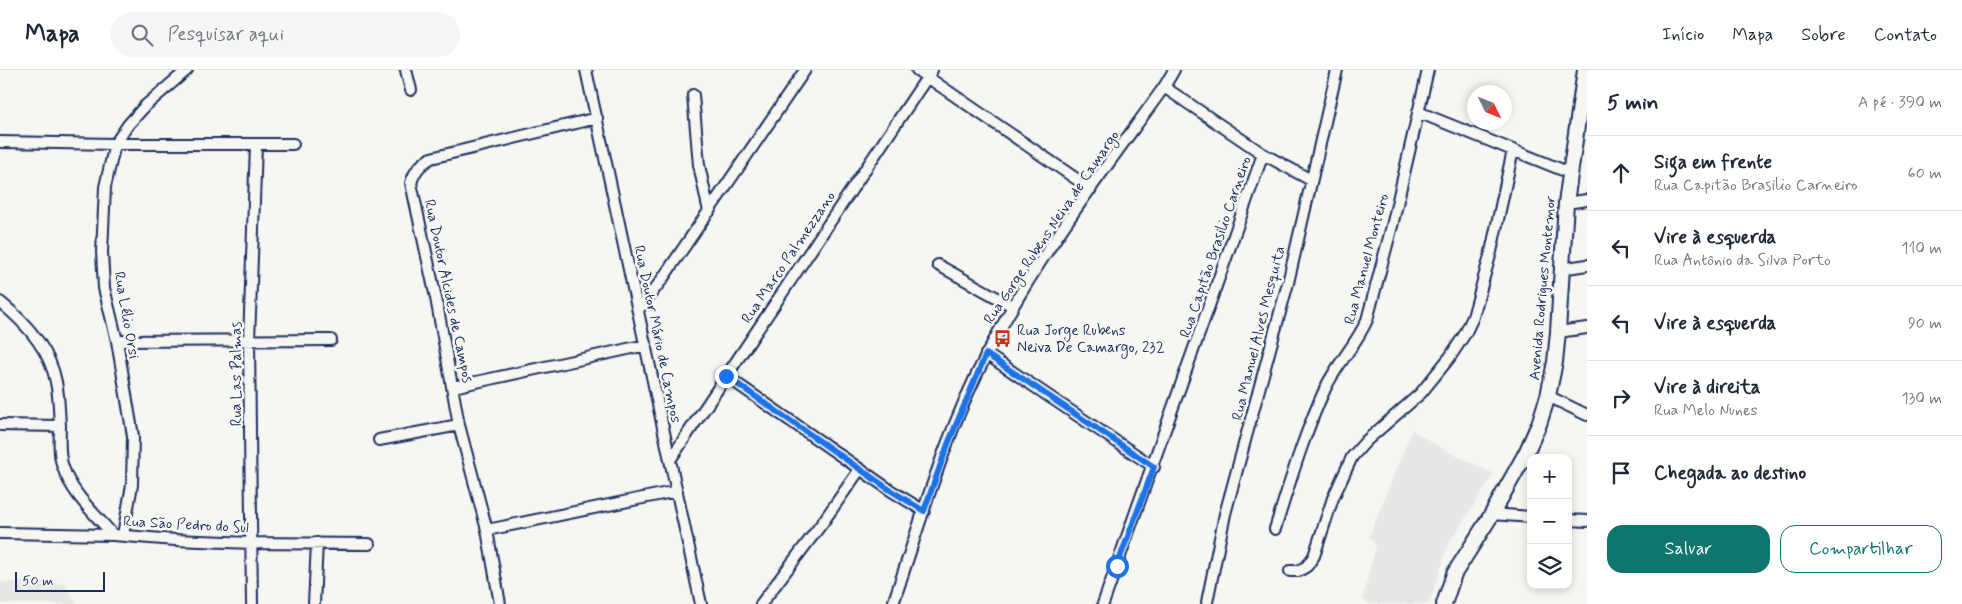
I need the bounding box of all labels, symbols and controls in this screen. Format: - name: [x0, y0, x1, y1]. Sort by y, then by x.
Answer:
- search box: [110, 12, 460, 57]
- text: Mapa: [25, 19, 80, 50]
- icon: search: [128, 21, 156, 49]
- text: Pesquisar aqui: [168, 22, 284, 47]
- text: Início: [1662, 23, 1704, 47]
- text: Mapa: [1732, 23, 1773, 47]
- text: Sobre: [1801, 23, 1846, 47]
- text: Contato: [1874, 23, 1937, 47]
- north arrow: [1467, 85, 1512, 130]
- text: 5 min: [1607, 89, 1659, 117]
- text: A pé · 390 m: [1858, 92, 1942, 113]
- street label: Rua Gorge Rubens Neiva de Camargo: [979, 127, 1125, 329]
- text: Siga em frente: [1654, 150, 1772, 175]
- street label: Rua Capitão Brasilio Carneiro: [1175, 154, 1256, 341]
- icon: ahead: [1607, 159, 1635, 187]
- text: 60 m: [1908, 163, 1942, 184]
- text: Rua Capitão Brasilio Carneiro: [1654, 175, 1858, 196]
- street label: Rua Marco Palmezzano: [737, 188, 841, 328]
- street label: Rua Manuel Monteiro: [1340, 192, 1394, 327]
- street label: Avenida Rodrigues Montemor: [1525, 195, 1561, 381]
- street label: Rua Doutor Alcides de Campos: [419, 198, 477, 385]
- text: Vire à esquerda: [1654, 225, 1776, 250]
- icon: left: [1607, 234, 1635, 262]
- text: 110 m: [1901, 238, 1942, 259]
- street label: Rua Doutor Mário de Campos: [628, 244, 686, 425]
- street label: Rua Manuel Alves Mesquita: [1228, 244, 1290, 423]
- text: Rua Antônio da Silva Porto: [1654, 250, 1831, 271]
- street label: Rua Lélio Orsi: [108, 270, 144, 360]
- icon: left: [1607, 309, 1635, 337]
- text: Vire à esquerda: [1654, 311, 1776, 336]
- text: 90 m: [1908, 313, 1942, 334]
- place label: Rua Jorge Rubens Neiva De Camargo, 232: [1017, 321, 1165, 359]
- street label: Rua Las Palmas: [227, 322, 247, 426]
- bus stop icon: Rua Jorge Rubens Neiva De Camargo, 232: [993, 329, 1013, 349]
- route end: [715, 365, 738, 388]
- text: Vire à direita: [1654, 375, 1760, 400]
- icon: right: [1607, 384, 1635, 412]
- text: 130 m: [1901, 388, 1942, 409]
- text: Rua Melo Nunes: [1654, 400, 1758, 421]
- map controls: [1527, 454, 1572, 589]
- button: +: [1527, 454, 1572, 499]
- icon: arrive: [1607, 459, 1635, 487]
- text: Chegada ao destino: [1654, 461, 1806, 486]
- button: −: [1527, 499, 1572, 544]
- street label: Rua São Pedro do Sul: [123, 512, 249, 538]
- button: Salvar: [1607, 525, 1770, 573]
- button: Compartilhar: [1780, 525, 1942, 573]
- button: layers: [1527, 544, 1572, 589]
- route start: [1106, 555, 1129, 578]
- scale bar: [15, 569, 105, 592]
- text: 50 m: [22, 572, 53, 590]

